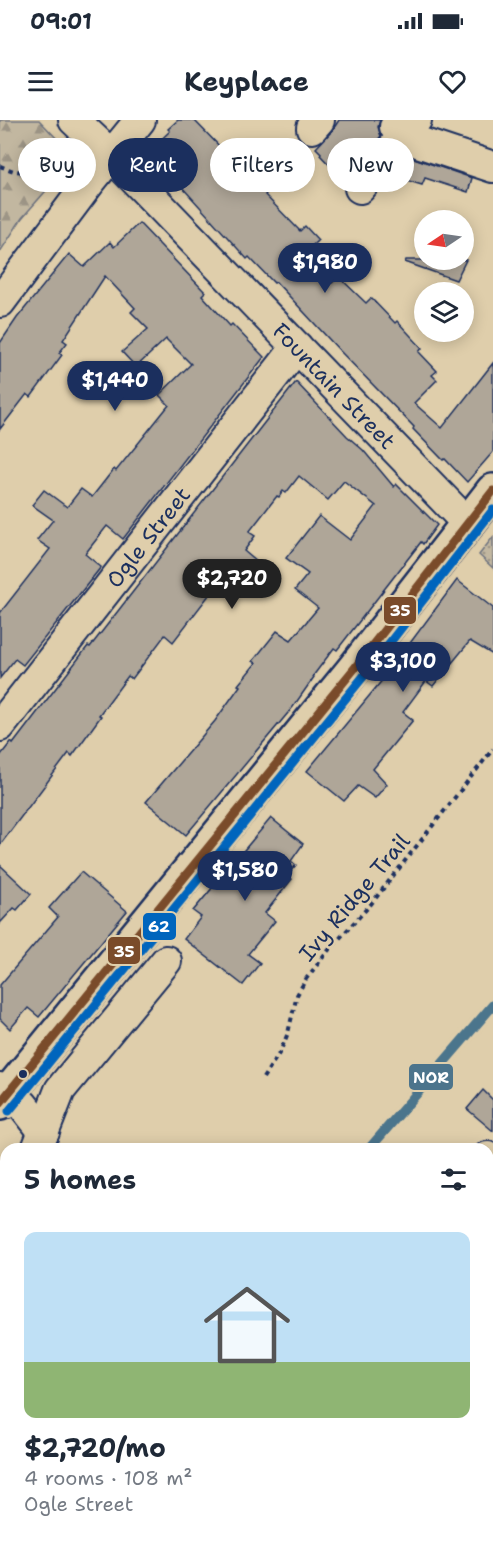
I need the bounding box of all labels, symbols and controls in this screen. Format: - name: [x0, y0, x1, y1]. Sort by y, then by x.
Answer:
- text: 09:01: [30, 7, 92, 36]
- text: Keyplace: [184, 63, 309, 100]
- icon: menu: [24, 65, 57, 98]
- icon: heart: [436, 65, 469, 98]
- chip: Buy: [18, 138, 96, 192]
- chip: Rent: [108, 138, 198, 192]
- chip: Filters: [210, 138, 315, 192]
- chip: New: [327, 138, 414, 192]
- north arrow: [414, 210, 474, 270]
- map controls: [414, 210, 474, 342]
- pin: $1,980: [276, 243, 374, 294]
- text: $1,980: [292, 249, 358, 275]
- button: layers: [414, 282, 474, 342]
- street label: Fountain Street: [266, 317, 402, 455]
- pin: $1,440: [66, 361, 164, 412]
- text: $1,440: [81, 367, 149, 393]
- street label: Ogle Street: [100, 481, 197, 594]
- pin: $2,720: [183, 559, 281, 610]
- text: $2,720: [196, 565, 268, 591]
- line badge: 35: [383, 596, 417, 625]
- text: 35: [389, 600, 411, 621]
- pin: $3,100: [354, 642, 452, 693]
- text: $3,100: [370, 648, 437, 674]
- street label: Ivy Ridge Trail: [292, 827, 417, 967]
- pin: $1,580: [196, 851, 294, 902]
- text: $1,580: [211, 857, 279, 883]
- line badge: 62: [142, 912, 177, 941]
- text: 62: [148, 916, 170, 937]
- line badge: 35: [107, 936, 141, 965]
- text: 35: [113, 941, 135, 962]
- line badge: NOR: [408, 1063, 454, 1091]
- text: NOR: [413, 1067, 449, 1088]
- unlabelled marker: [17, 1068, 29, 1080]
- text: 5 homes: [24, 1162, 136, 1197]
- icon: filters: [437, 1163, 470, 1196]
- icon: home: [193, 1271, 301, 1379]
- text: $2,720/mo: [24, 1430, 166, 1465]
- text: 4 rooms · 108 m²: [24, 1465, 193, 1491]
- text: Ogle Street: [24, 1491, 133, 1517]

